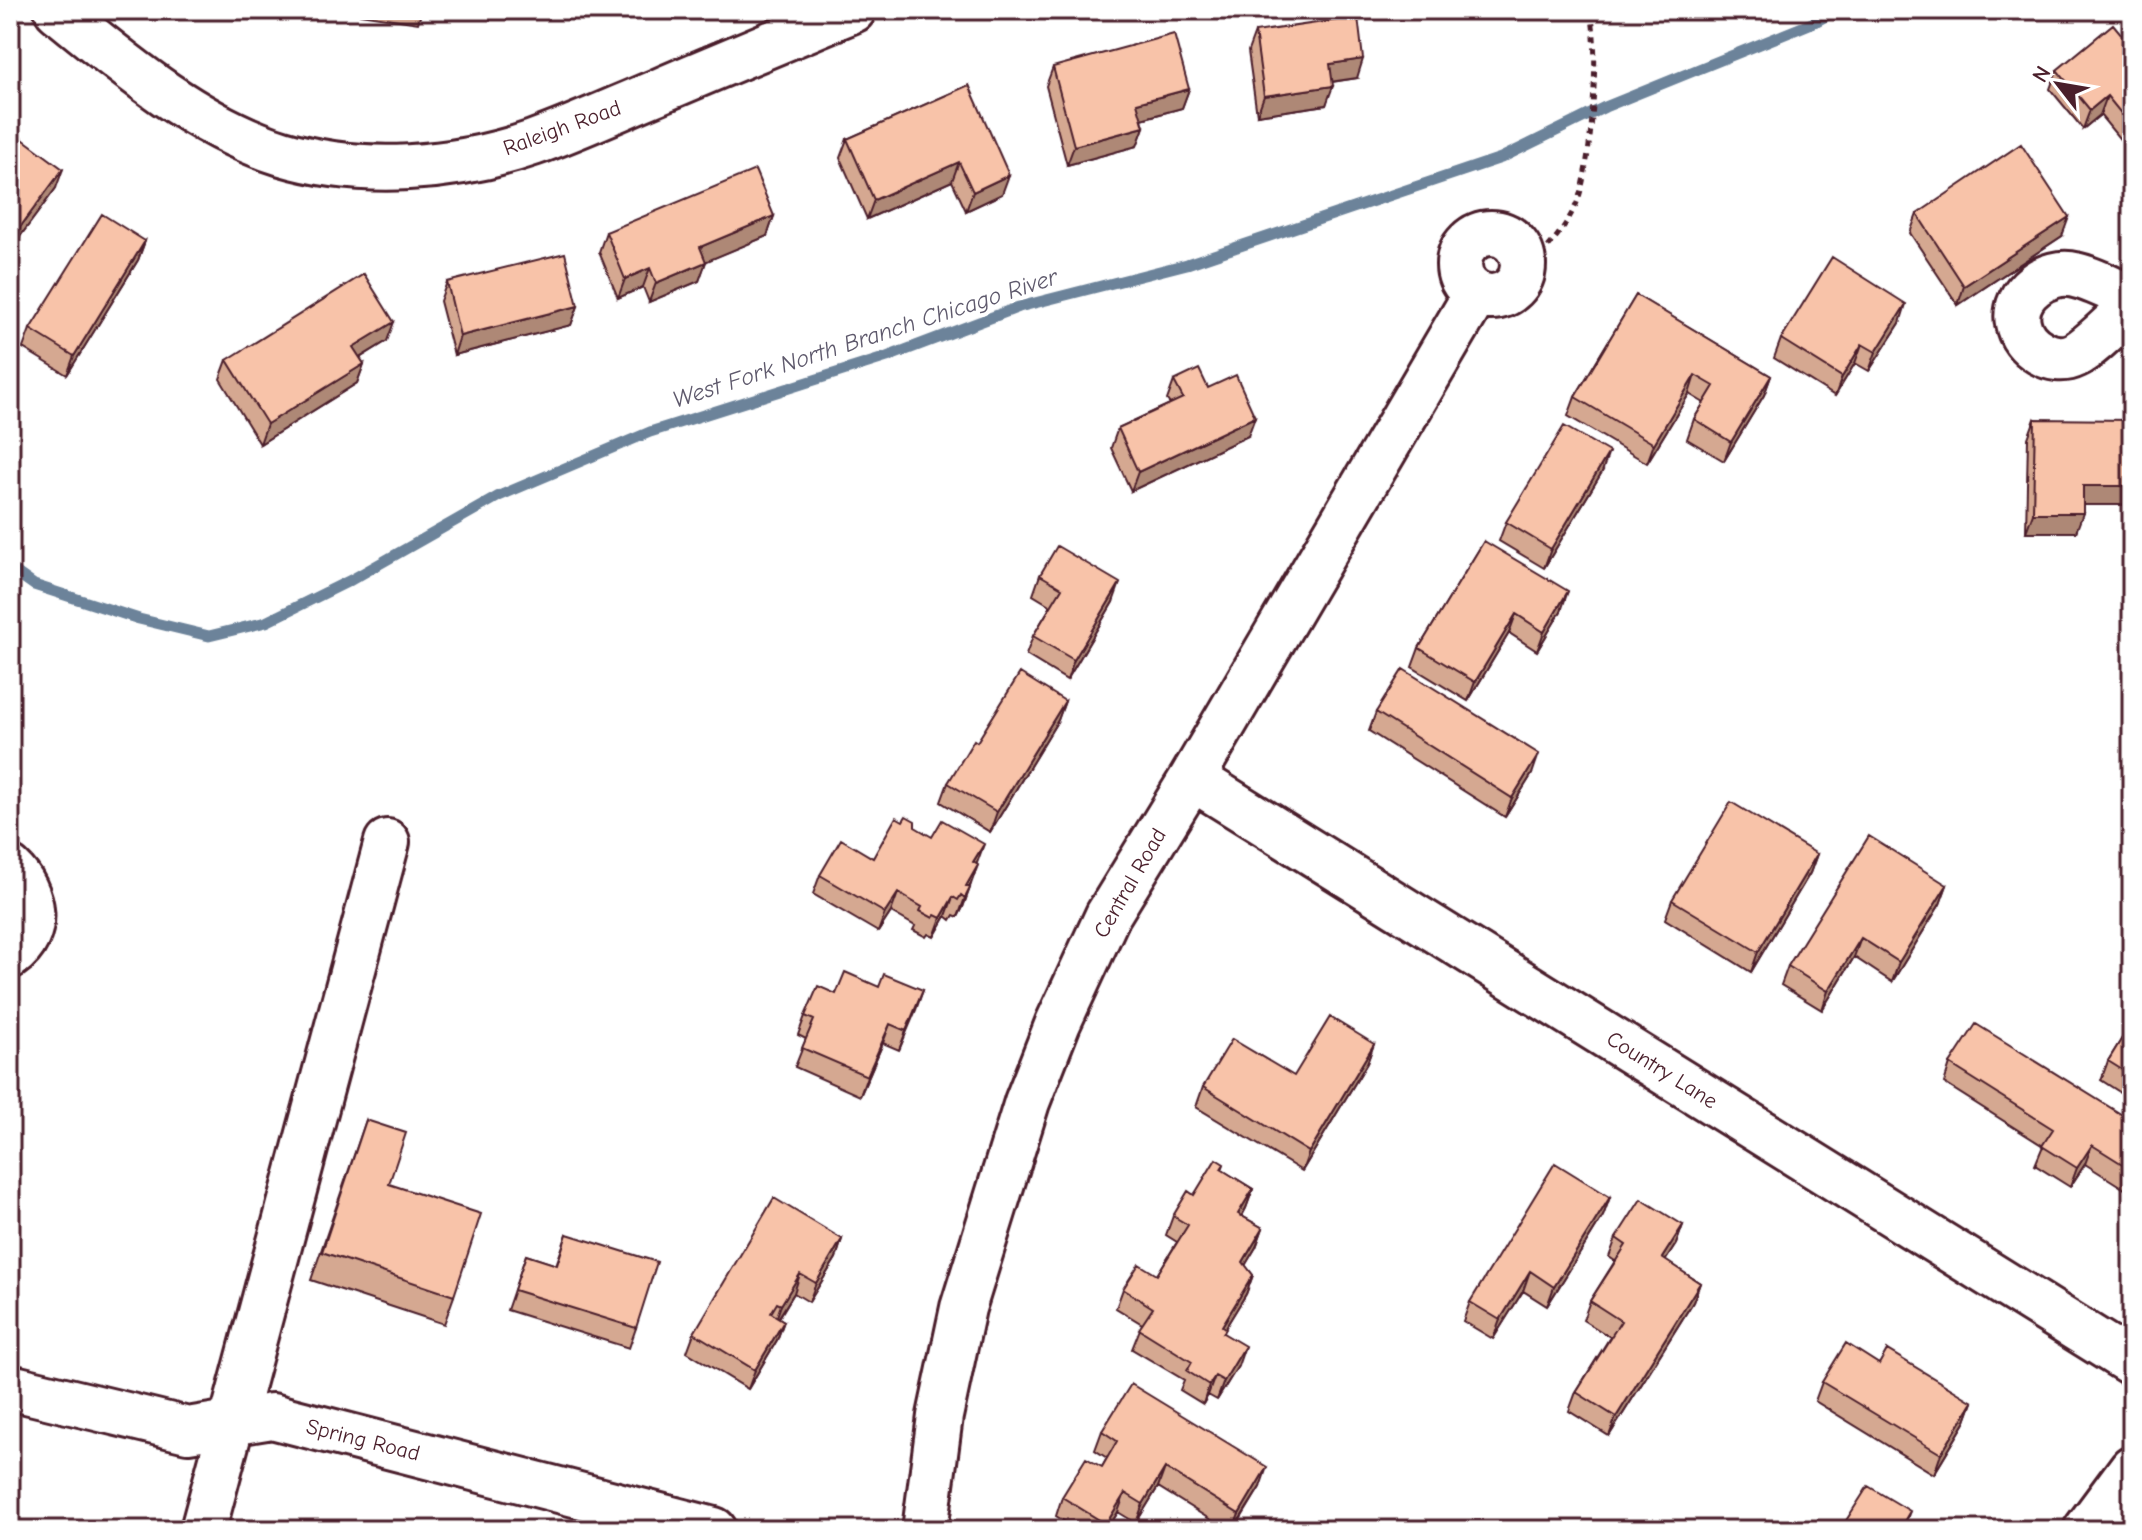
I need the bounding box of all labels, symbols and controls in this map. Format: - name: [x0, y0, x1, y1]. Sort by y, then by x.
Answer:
- north arrow: [2018, 44, 2098, 124]
- text: N: [2027, 61, 2057, 87]
- street label: Raleigh Road: [500, 95, 624, 161]
- water label: West Fork North Branch Chicago River: [669, 262, 1062, 414]
- street label: Central Road: [1088, 824, 1172, 942]
- street label: Country Lane: [1602, 1026, 1722, 1114]
- street label: Spring Road: [303, 1413, 423, 1467]

